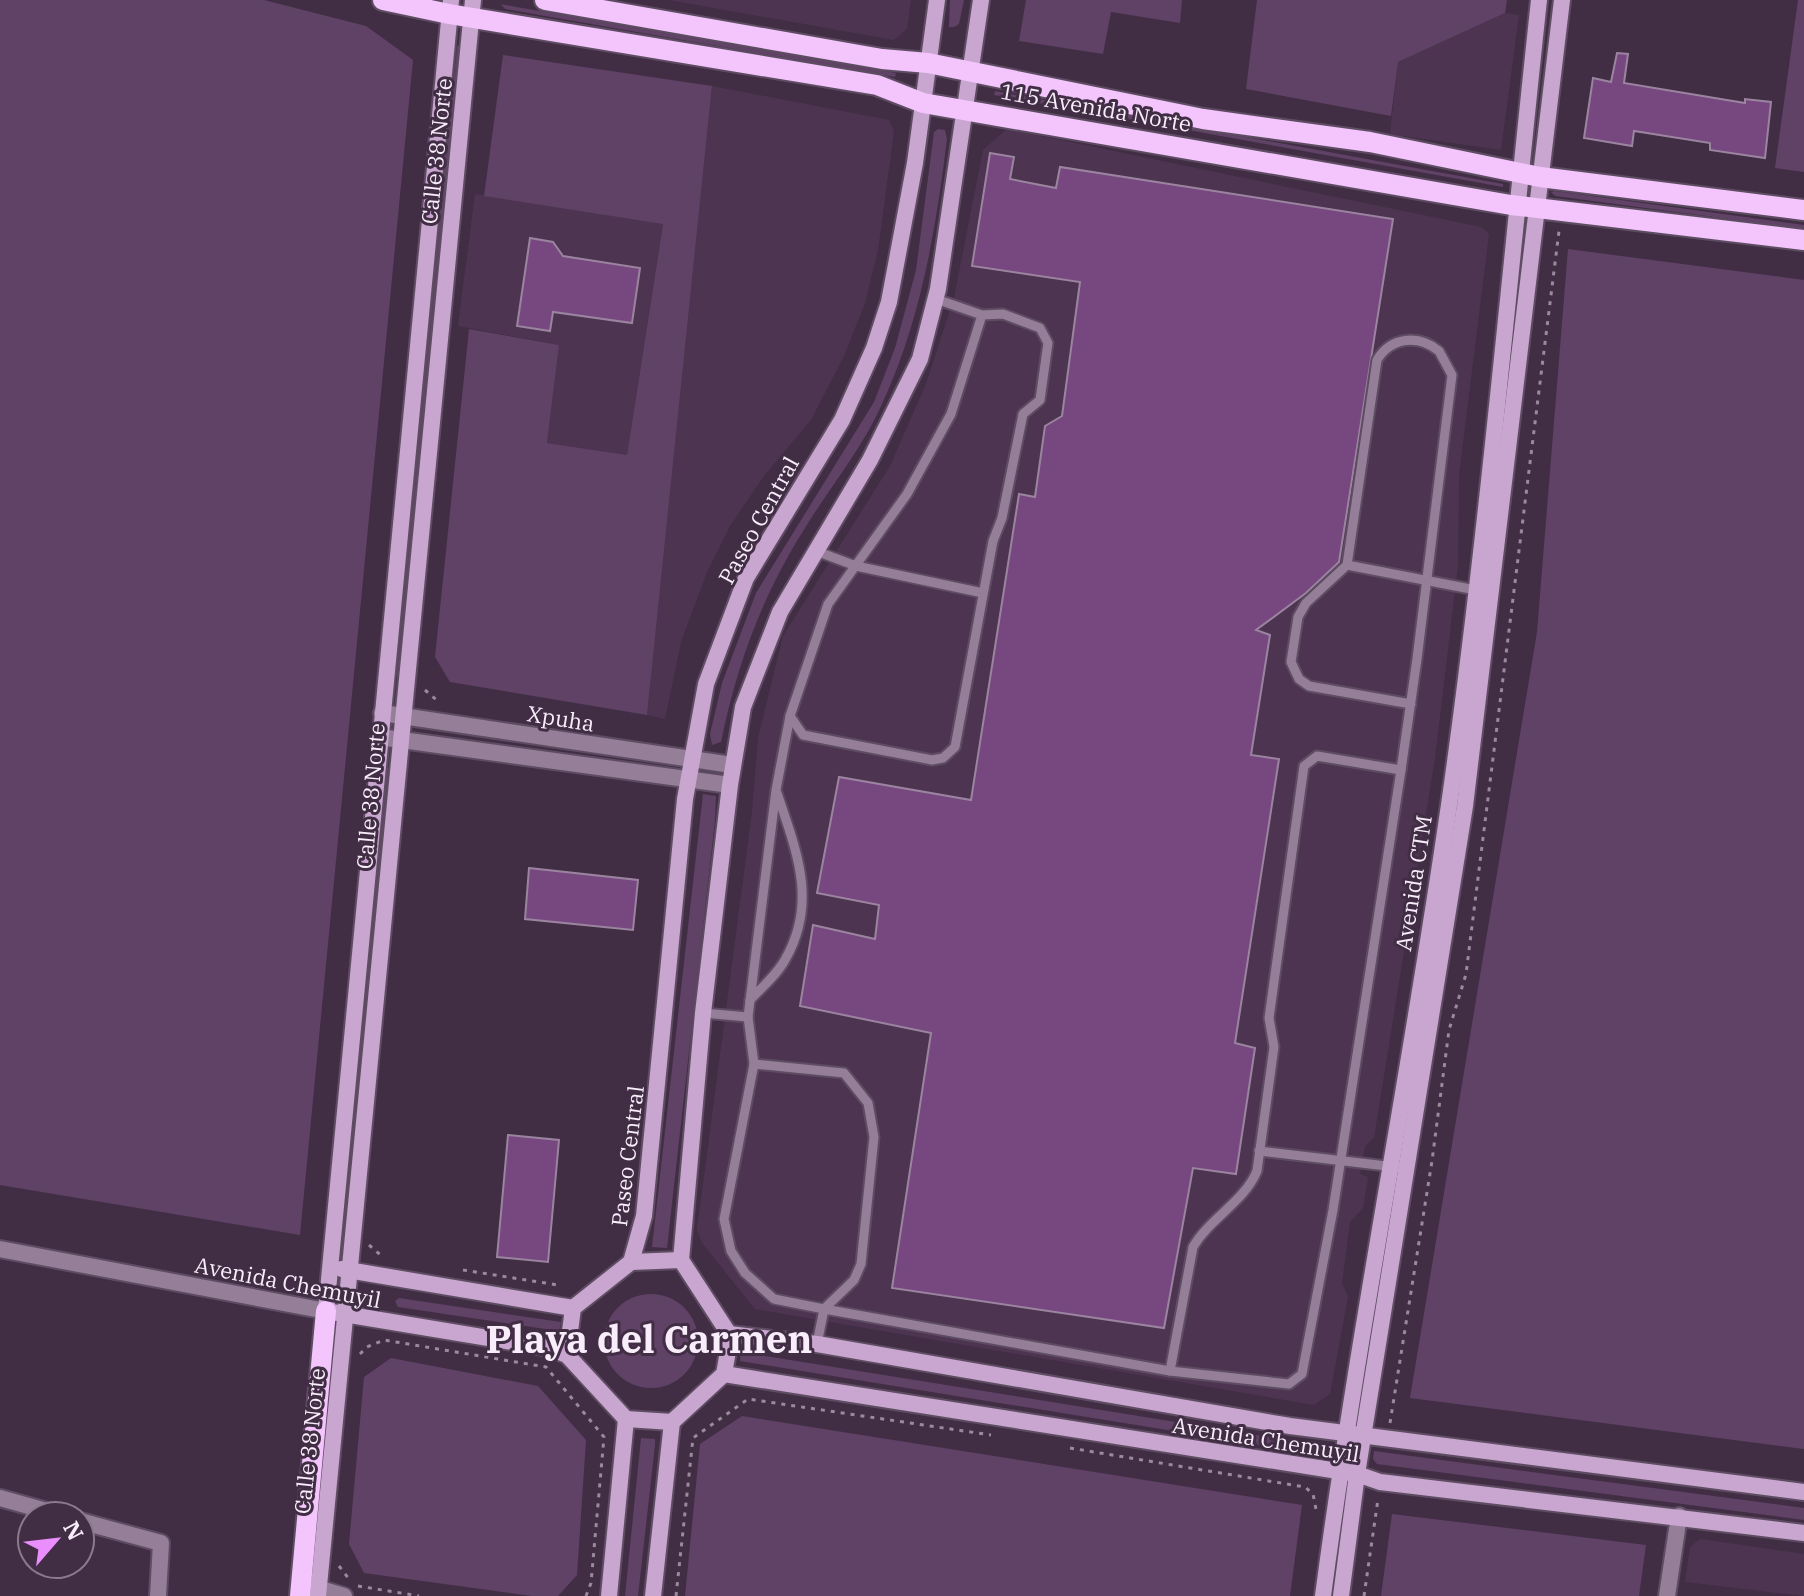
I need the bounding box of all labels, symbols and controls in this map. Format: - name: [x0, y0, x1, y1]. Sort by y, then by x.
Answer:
- street label: 115 Avenida Norte: [998, 76, 1194, 138]
- street label: Calle 38 Norte: [414, 77, 458, 225]
- street label: Paseo Central: [711, 451, 805, 589]
- street label: Xpuha: [525, 698, 597, 738]
- street label: Calle 38 Norte: [349, 722, 391, 870]
- street label: Avenida CTM: [1388, 813, 1438, 953]
- street label: Paseo Central: [604, 1084, 650, 1228]
- street label: Avenida Chemuyil: [192, 1250, 384, 1314]
- district label: Playa del Carmen: [486, 1314, 812, 1363]
- street label: Calle 38 Norte: [287, 1367, 331, 1515]
- street label: Avenida Chemuyil: [1170, 1410, 1362, 1468]
- north arrow: [16, 1500, 96, 1580]
- text: N: [57, 1516, 91, 1545]

